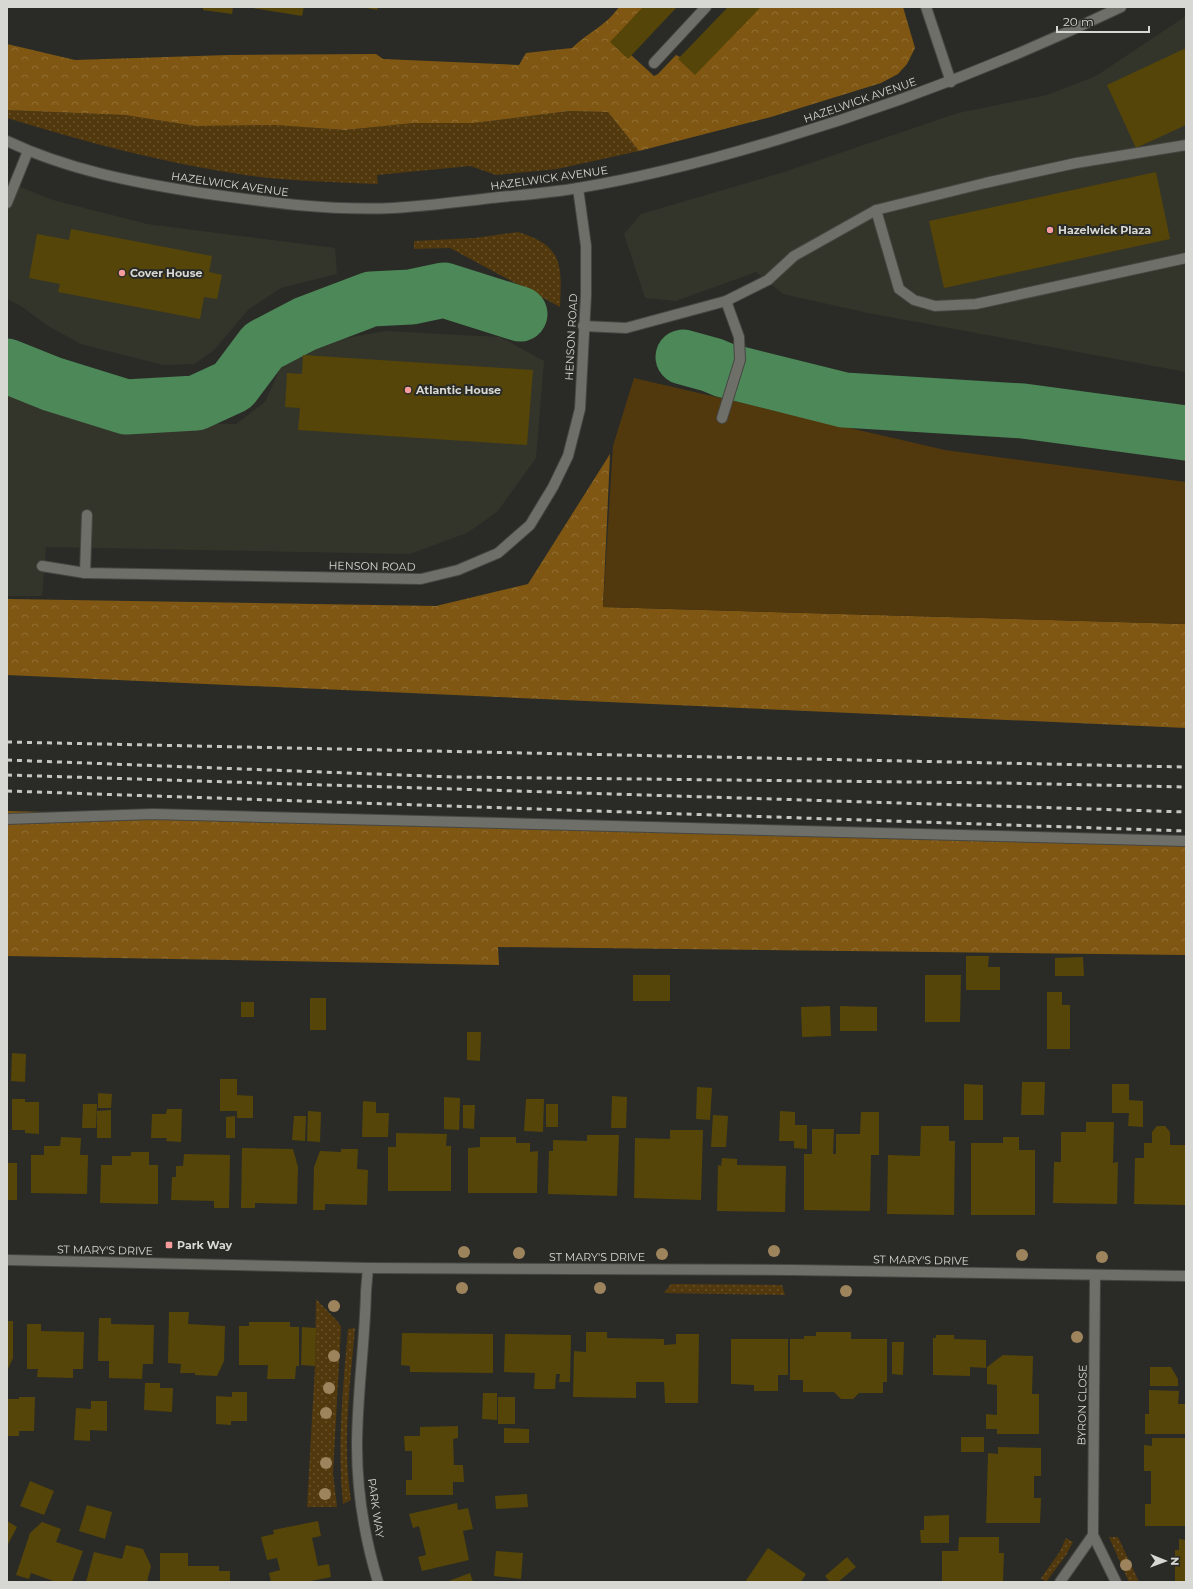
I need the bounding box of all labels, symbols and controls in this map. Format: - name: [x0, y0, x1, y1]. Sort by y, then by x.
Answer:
- scale bar: [1057, 8, 1149, 34]
- text: 20 m: [1063, 14, 1094, 29]
- street label: HAZELWICK AVENUE: [802, 74, 918, 126]
- street label: HAZELWICK AVENUE: [489, 163, 609, 193]
- street label: HAZELWICK AVENUE: [170, 169, 290, 199]
- place label: Hazelwick Plaza: [1058, 223, 1151, 237]
- marker: Hazelwick Plaza: [1045, 225, 1055, 235]
- place label: Cover House: [130, 266, 202, 280]
- marker: Cover House: [117, 268, 127, 278]
- street label: HENSON ROAD: [562, 293, 580, 381]
- place label: Atlantic House: [415, 383, 501, 397]
- marker: Atlantic House: [403, 385, 413, 395]
- street label: HENSON ROAD: [328, 558, 416, 574]
- place label: Park Way: [177, 1238, 233, 1252]
- marker: Park Way: [164, 1240, 174, 1250]
- street label: ST MARY'S DRIVE: [57, 1242, 153, 1258]
- street label: ST MARY'S DRIVE: [549, 1250, 645, 1264]
- street label: ST MARY'S DRIVE: [873, 1252, 969, 1268]
- street label: BYRON CLOSE: [1074, 1364, 1090, 1446]
- street label: PARK WAY: [365, 1477, 387, 1539]
- north arrow: [1145, 1541, 1185, 1581]
- text: N: [1168, 1557, 1182, 1566]

